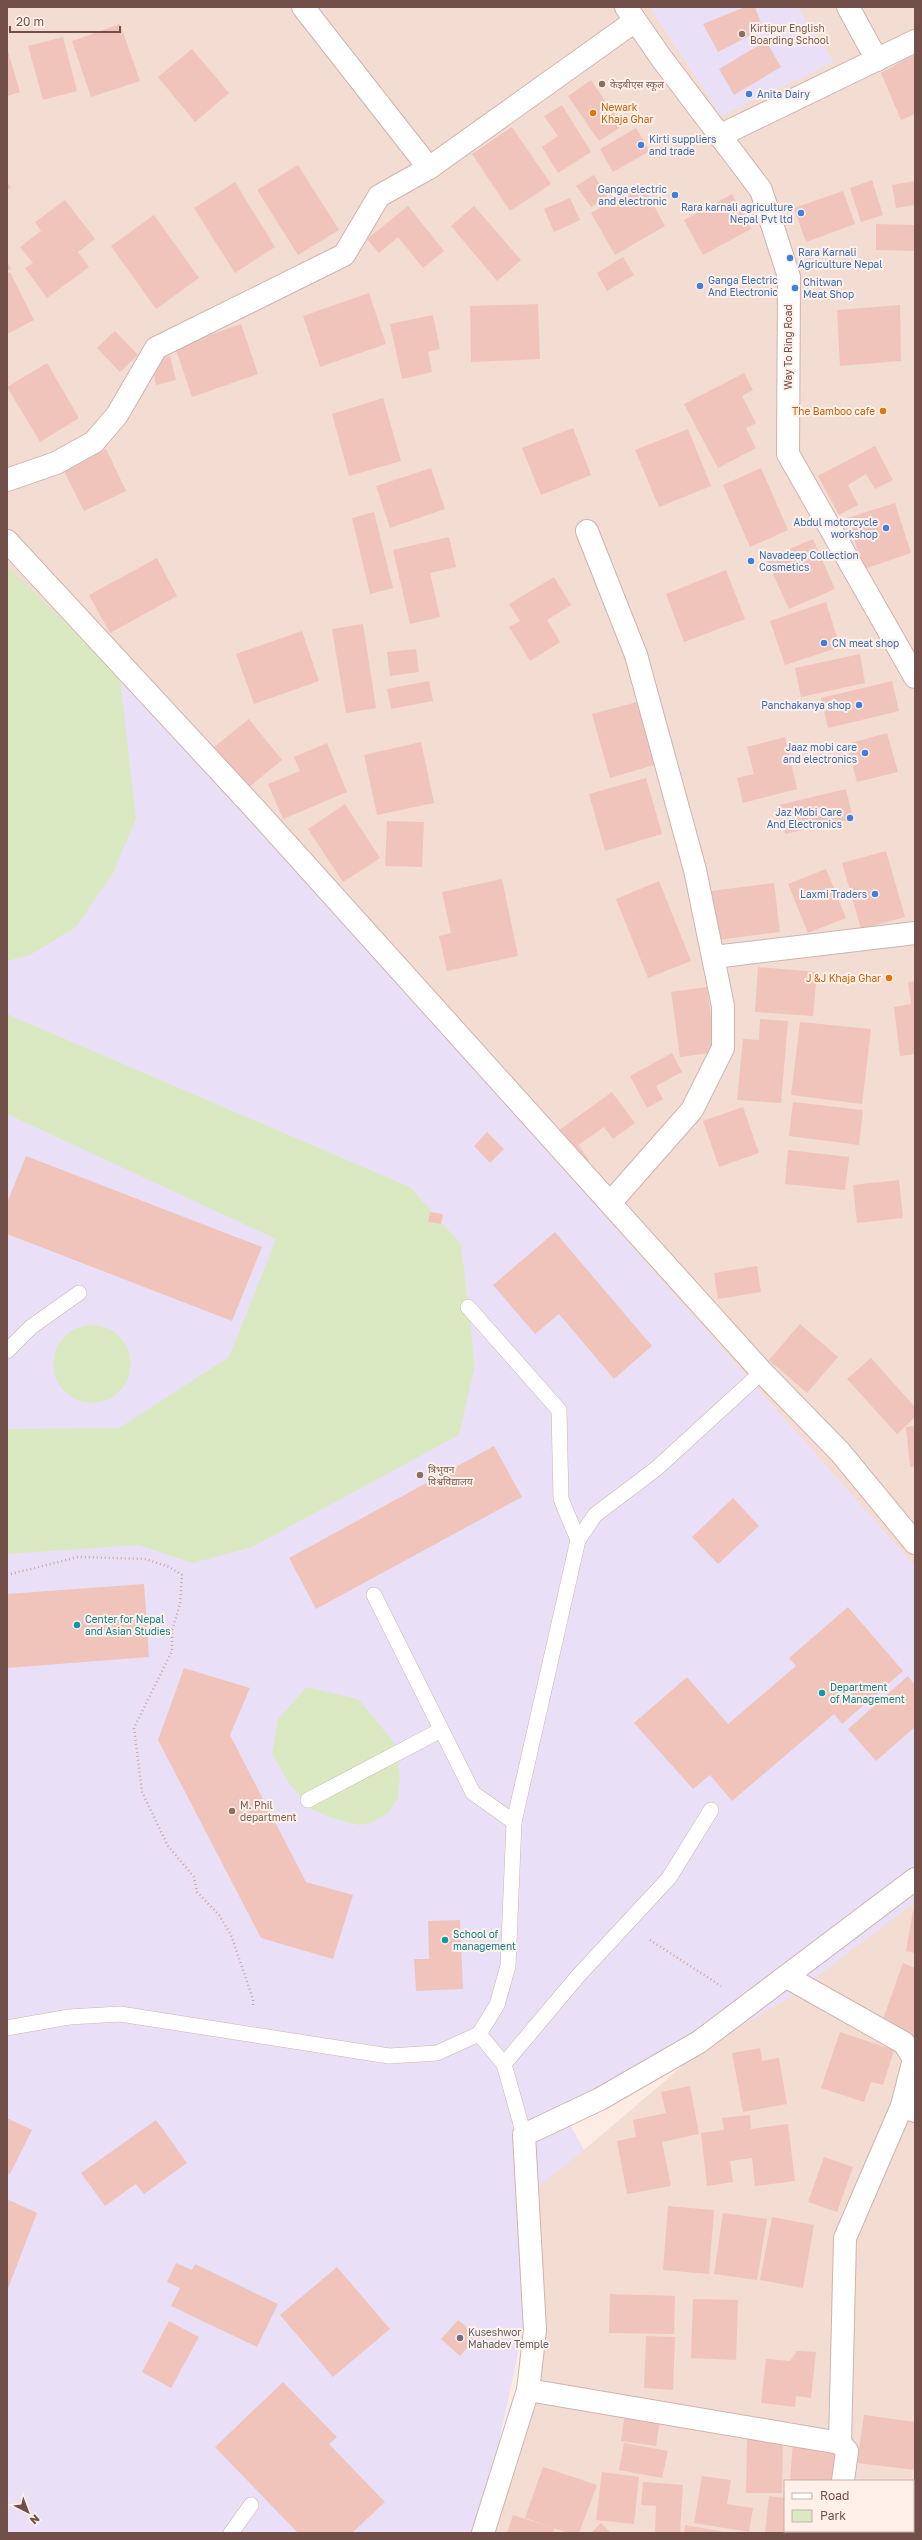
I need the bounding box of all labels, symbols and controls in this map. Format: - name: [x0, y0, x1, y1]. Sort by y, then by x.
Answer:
- scale bar: [10, 8, 120, 34]
- text: 20 m: [16, 14, 44, 29]
- place label: Kirtipur English Boarding School: [750, 22, 829, 46]
- marker: Kirtipur English Boarding School: [737, 29, 747, 39]
- place label: केइबीएस स्कूल: [610, 78, 664, 91]
- marker: केइबीएस स्कूल: [597, 79, 607, 89]
- place label: Anita Dairy: [757, 88, 810, 100]
- marker: Anita Dairy: [744, 89, 754, 99]
- place label: Newark Khaja Ghar: [601, 101, 653, 125]
- marker: Newark Khaja Ghar: [588, 108, 598, 118]
- place label: Kirti suppliers and trade: [649, 133, 716, 157]
- marker: Kirti suppliers and trade: [636, 140, 646, 150]
- place label: Ganga electric and electronic: [598, 183, 668, 207]
- marker: Ganga electric and electronic: [670, 190, 680, 200]
- place label: Rara karnali agriculture Nepal Pvt ltd: [681, 201, 793, 225]
- marker: Rara karnali agriculture Nepal Pvt ltd: [796, 208, 806, 218]
- place label: Rara Karnali Agriculture Nepal: [798, 246, 882, 270]
- marker: Rara Karnali Agriculture Nepal: [785, 253, 795, 263]
- place label: Ganga Electric And Electronic: [708, 274, 779, 298]
- place label: Chitwan Meat Shop: [803, 276, 854, 300]
- marker: Ganga Electric And Electronic: [695, 281, 705, 291]
- marker: Chitwan Meat Shop: [790, 283, 800, 293]
- street label: Way To Ring Road: [782, 304, 794, 390]
- place label: The Bamboo cafe: [792, 405, 875, 417]
- marker: The Bamboo cafe: [878, 406, 888, 416]
- place label: Abdul motorcycle workshop: [794, 516, 878, 540]
- marker: Abdul motorcycle workshop: [881, 523, 891, 533]
- place label: Navadeep Collection Cosmetics: [759, 549, 859, 573]
- marker: Navadeep Collection Cosmetics: [746, 556, 756, 566]
- place label: CN meat shop: [832, 637, 899, 649]
- marker: CN meat shop: [819, 638, 829, 648]
- place label: Panchakanya shop: [761, 699, 851, 711]
- marker: Panchakanya shop: [854, 700, 864, 710]
- place label: Jaaz mobi care and electronics: [783, 741, 857, 765]
- marker: Jaaz mobi care and electronics: [860, 748, 870, 758]
- place label: Jaz Mobi Care And Electronics: [767, 806, 842, 830]
- marker: Jaz Mobi Care And Electronics: [845, 813, 855, 823]
- place label: Laxmi Traders: [800, 888, 867, 900]
- marker: Laxmi Traders: [870, 889, 880, 899]
- place label: J &J Khaja Ghar: [806, 972, 881, 984]
- marker: J &J Khaja Ghar: [884, 973, 894, 983]
- place label: त्रिभुवन विश्वविद्यालय: [428, 1463, 473, 1487]
- marker: त्रिभुवन विश्वविद्यालय: [415, 1470, 425, 1480]
- place label: Center for Nepal and Asian Studies: [85, 1613, 171, 1637]
- marker: Center for Nepal and Asian Studies: [72, 1620, 82, 1630]
- place label: Department of Management: [830, 1681, 905, 1705]
- marker: Department of Management: [817, 1688, 827, 1698]
- place label: M. Phil department: [240, 1799, 297, 1823]
- marker: M. Phil department: [227, 1806, 237, 1816]
- place label: School of management: [453, 1928, 516, 1952]
- marker: School of management: [440, 1935, 450, 1945]
- place label: Kuseshwor Mahadev Temple: [468, 2326, 549, 2350]
- marker: Kuseshwor Mahadev Temple: [455, 2333, 465, 2343]
- legend: [784, 2480, 914, 2532]
- text: Road: [820, 2488, 849, 2503]
- north arrow: [8, 2492, 48, 2532]
- text: Park: [820, 2508, 846, 2523]
- text: N: [28, 2512, 42, 2527]

